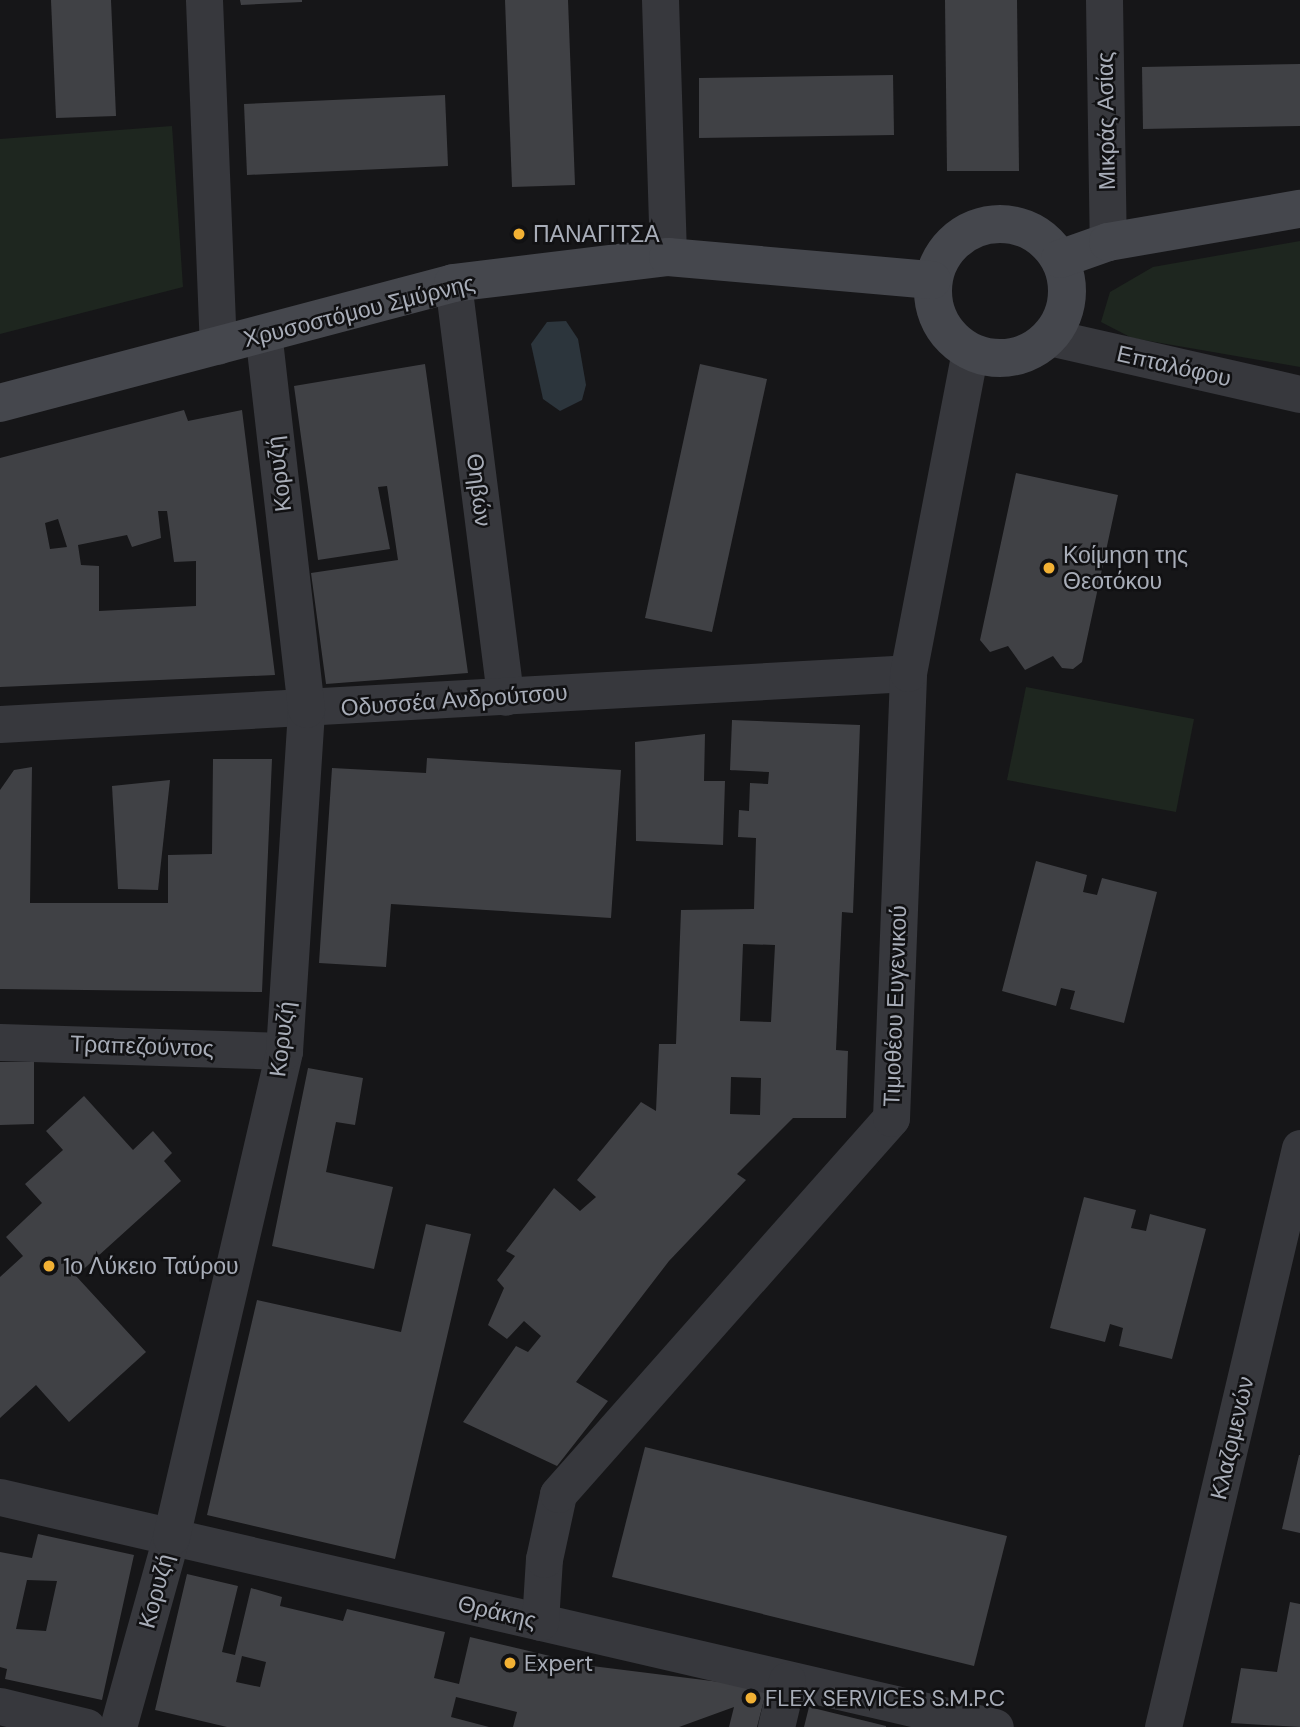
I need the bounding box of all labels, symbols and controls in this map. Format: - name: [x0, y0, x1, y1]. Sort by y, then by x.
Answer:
- street label: Μικράς Ασίας: [1091, 52, 1121, 190]
- place label: ΠΑΝΑΓΙΤΣΑ: [533, 220, 660, 248]
- marker: ΠΑΝΑΓΙΤΣΑ: [511, 226, 527, 242]
- street label: Χρυσοστόμου Σμύρνης: [241, 269, 477, 353]
- street label: Επταλόφου: [1114, 339, 1234, 393]
- street label: Κορυζή: [261, 435, 297, 513]
- street label: Θηβών: [461, 452, 497, 528]
- place label: Κοίμηση της Θεοτόκου: [1063, 541, 1188, 595]
- marker: Κοίμηση της Θεοτόκου: [1041, 560, 1057, 576]
- street label: Οδυσσέα Ανδρούτσου: [340, 678, 568, 722]
- street label: Τιμοθέου Ευγενικού: [878, 905, 912, 1107]
- street label: Κορυζή: [264, 1000, 300, 1078]
- street label: Τραπεζούντος: [70, 1030, 214, 1062]
- place label: 1ο Λύκειο Ταύρου: [63, 1252, 239, 1280]
- marker: 1ο Λύκειο Ταύρου: [41, 1258, 57, 1274]
- street label: Κλαζομενών: [1204, 1374, 1260, 1502]
- street label: Κορυζή: [133, 1551, 179, 1631]
- street label: Θράκης: [455, 1590, 539, 1634]
- place label: Expert: [524, 1649, 593, 1677]
- marker: Expert: [502, 1655, 518, 1671]
- place label: FLEX SERVICES S.M.P.C: [765, 1684, 1005, 1712]
- marker: FLEX SERVICES S.M.P.C: [743, 1690, 759, 1706]

